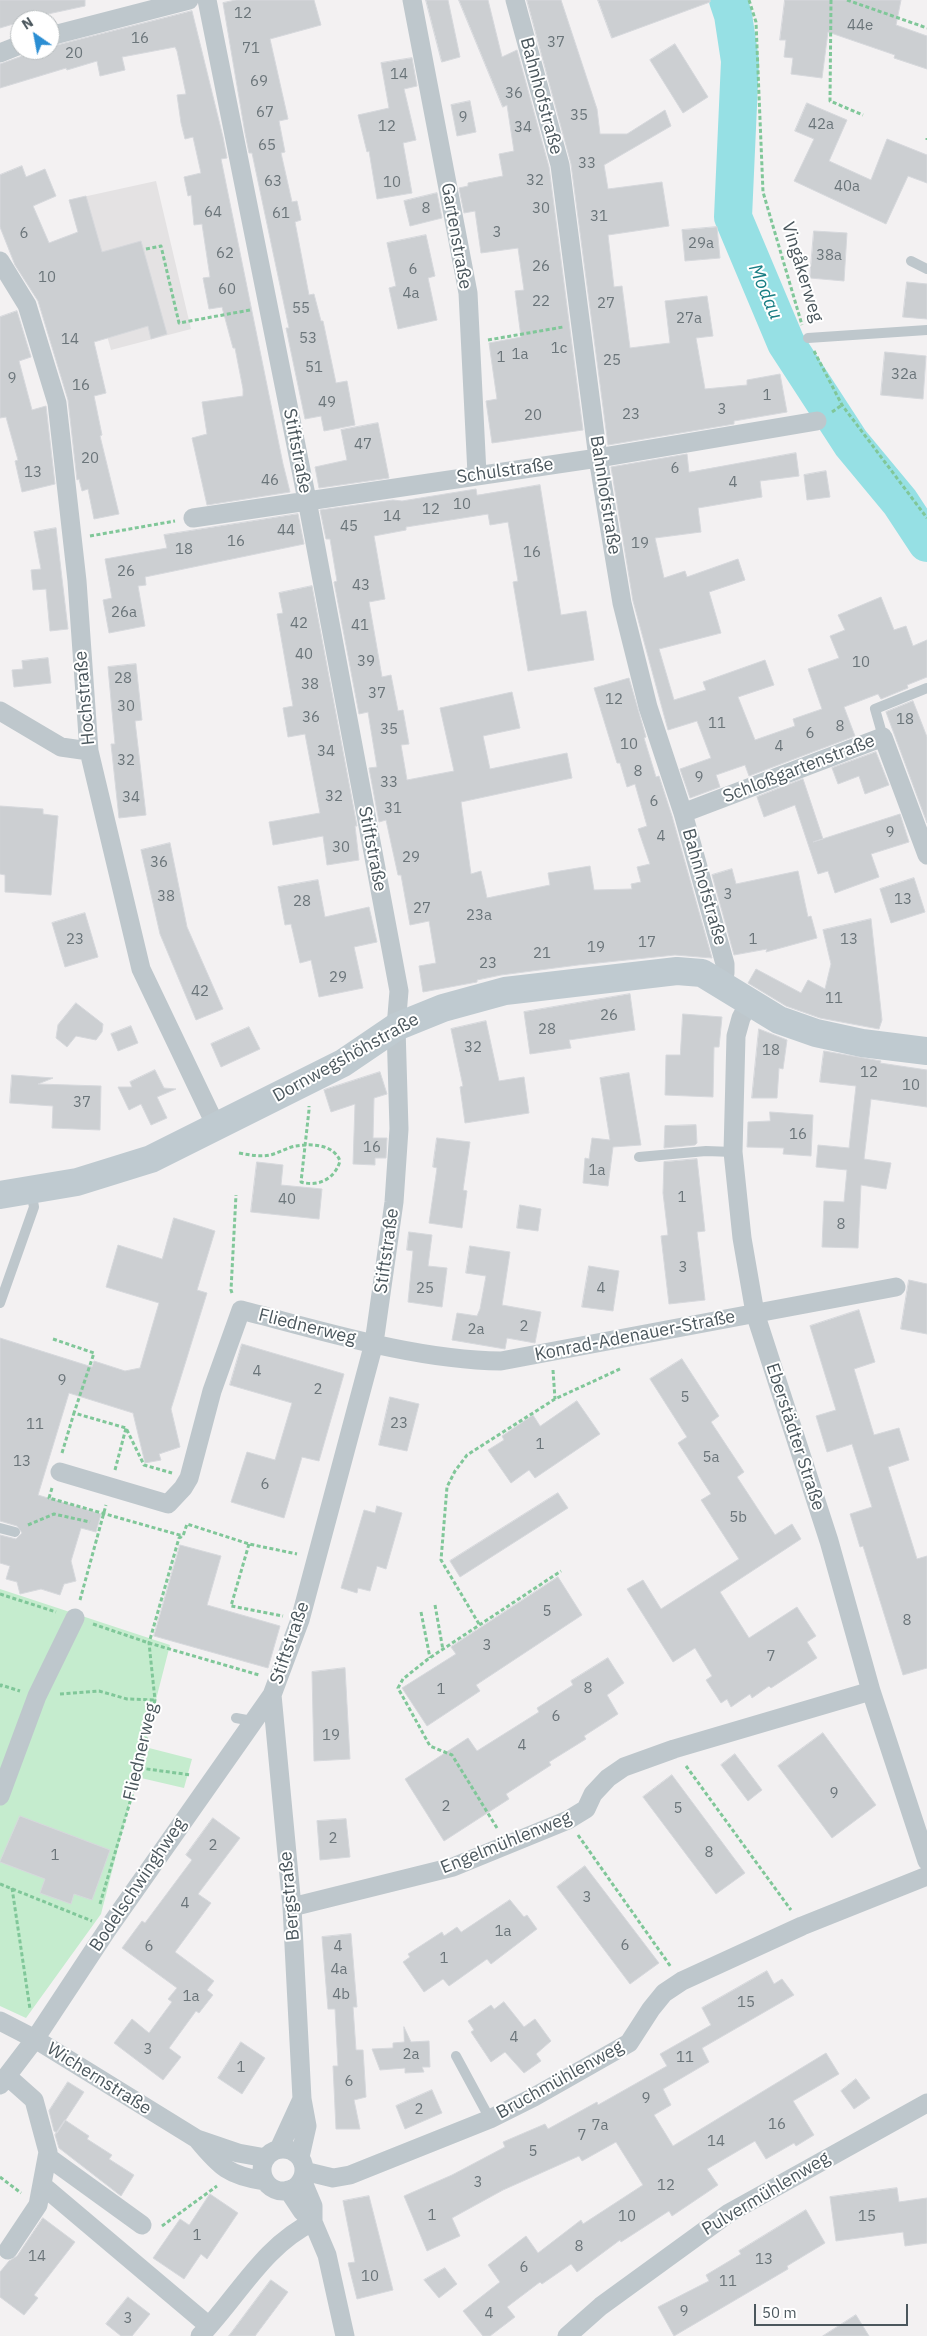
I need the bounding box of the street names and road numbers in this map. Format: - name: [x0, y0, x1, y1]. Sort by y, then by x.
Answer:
- street label: Bahnhofstraße: [515, 35, 567, 157]
- street label: Gartenstraße: [436, 181, 476, 291]
- street label: Vingåkerweg: [777, 219, 827, 325]
- street label: Stiftstraße: [278, 407, 316, 495]
- street label: Bahnhofstraße: [585, 434, 625, 556]
- street label: Schulstraße: [455, 454, 555, 488]
- street label: Hochstraße: [70, 650, 100, 746]
- street label: Schloßgartenstraße: [720, 730, 878, 808]
- street label: Stiftstraße: [353, 805, 391, 893]
- street label: Bahnhofstraße: [677, 826, 731, 948]
- street label: Dornwegshöhstraße: [269, 1009, 423, 1107]
- street label: Stiftstraße: [370, 1207, 404, 1295]
- street label: Fliednerweg: [256, 1304, 358, 1350]
- street label: Konrad-Adenauer-Straße: [533, 1306, 737, 1366]
- street label: Eberstädter Straße: [761, 1361, 829, 1513]
- street label: Stiftstraße: [266, 1599, 314, 1687]
- street label: Fliednerweg: [119, 1701, 163, 1803]
- street label: Engelmühlenweg: [437, 1807, 575, 1879]
- street label: Bodelschwinghweg: [85, 1814, 191, 1956]
- street label: Bergstraße: [275, 1850, 305, 1942]
- street label: Bruchmühlenweg: [493, 2036, 627, 2124]
- street label: Wichernstraße: [43, 2038, 155, 2120]
- street label: Pulvermühlenweg: [698, 2147, 834, 2241]

